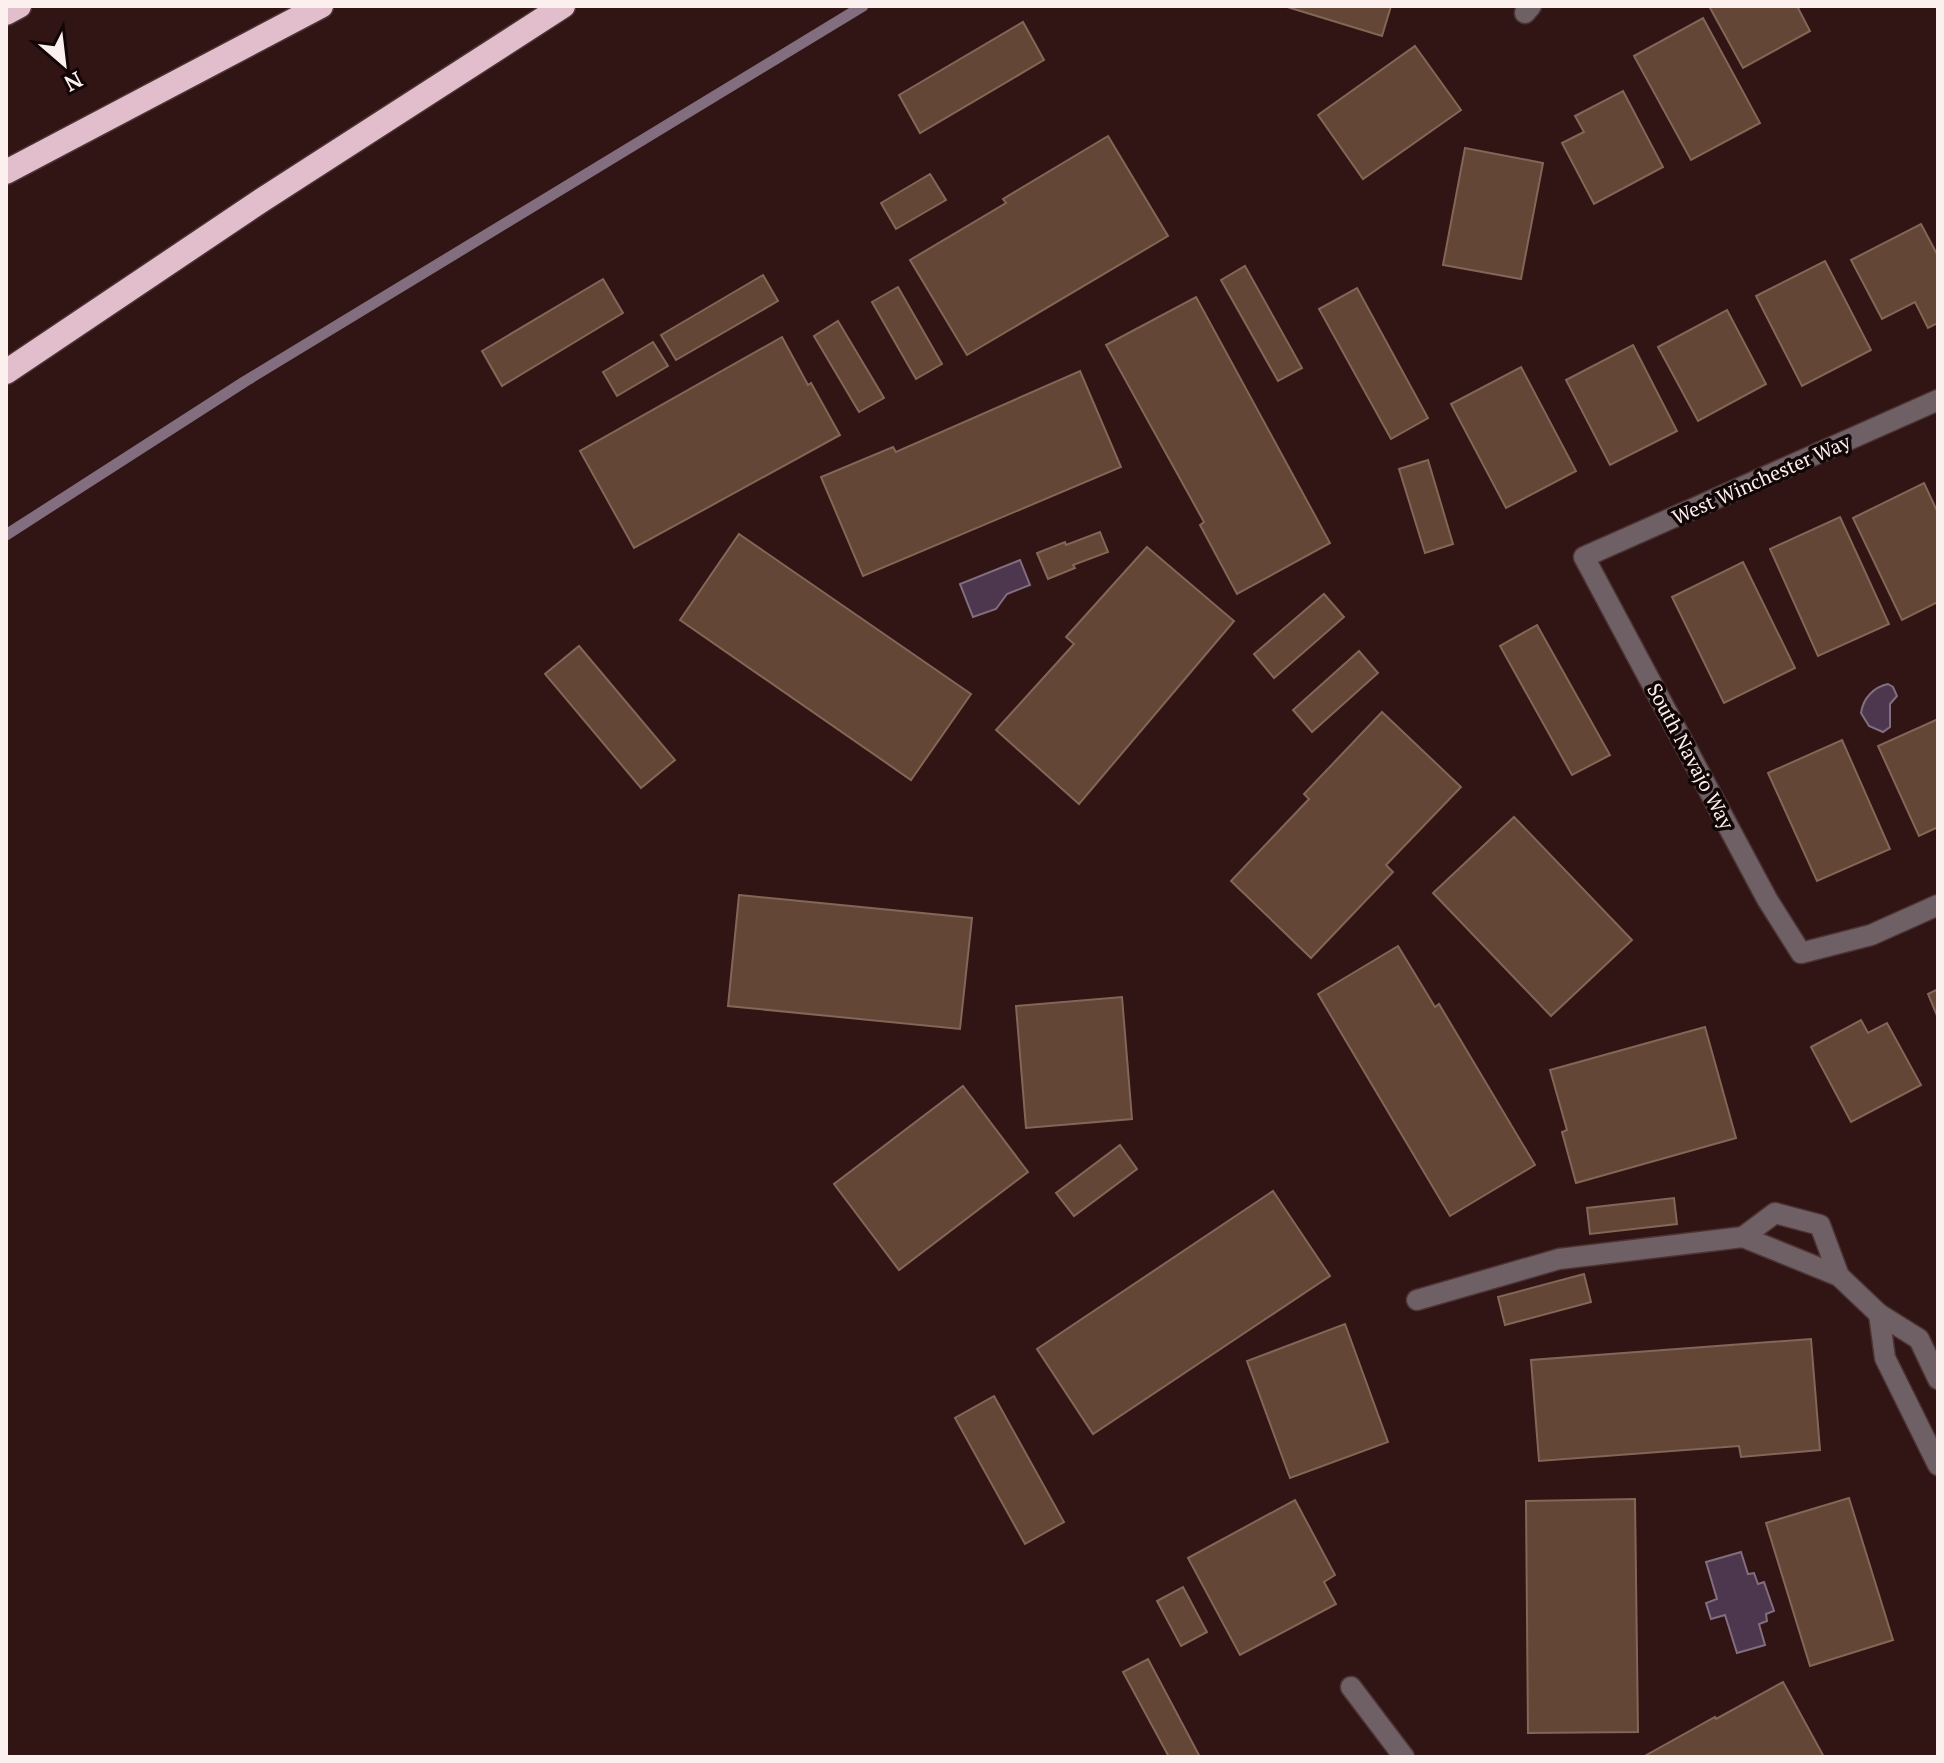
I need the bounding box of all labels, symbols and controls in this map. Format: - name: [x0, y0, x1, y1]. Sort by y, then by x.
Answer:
- north arrow: [24, 24, 104, 104]
- text: N: [59, 65, 88, 99]
- street label: West Winchester Way: [1668, 427, 1855, 530]
- street label: South Navajo Way: [1641, 678, 1741, 834]

